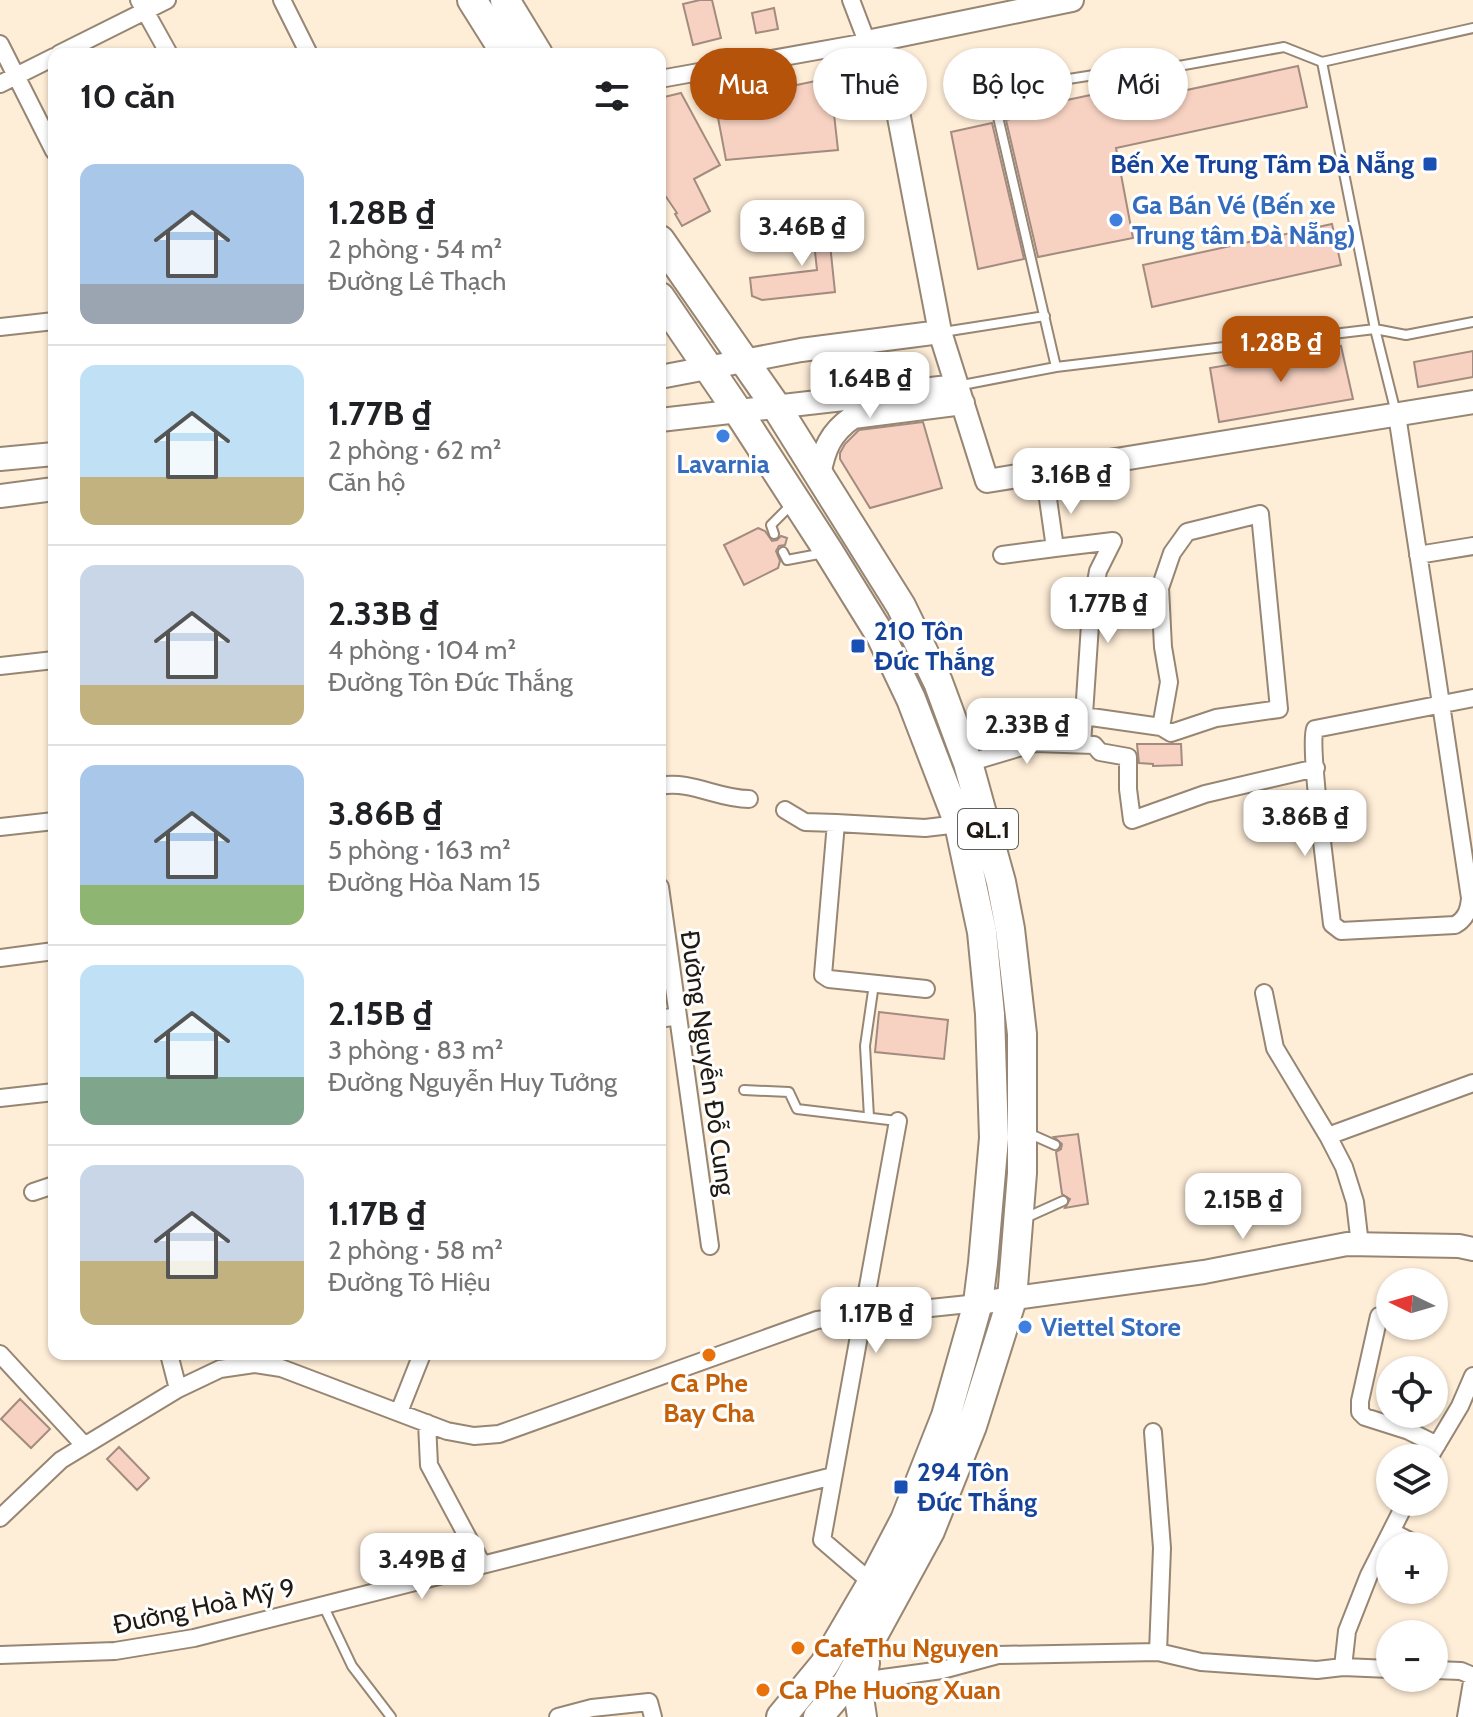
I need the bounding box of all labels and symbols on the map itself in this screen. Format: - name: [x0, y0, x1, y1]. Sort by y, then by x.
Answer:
- place label: Bến Xe Trung Tâm Đà Nẵng: [1110, 148, 1414, 180]
- marker: Bến Xe Trung Tâm Đà Nẵng: [1421, 155, 1439, 173]
- place label: Ga Bán Vé (Bến xe Trung tâm Đà Nẵng): [1132, 189, 1356, 251]
- pin: 3.46B ₫: [728, 200, 876, 268]
- marker: Ga Bán Vé (Bến xe Trung tâm Đà Nẵng): [1107, 211, 1125, 229]
- pin: 1.28B ₫: [1207, 316, 1355, 384]
- pin: 1.64B ₫: [796, 352, 944, 420]
- marker: Lavarnia: [714, 427, 732, 445]
- place label: Lavarnia: [676, 448, 770, 480]
- pin: 3.16B ₫: [997, 448, 1145, 516]
- pin: 1.77B ₫: [1034, 577, 1182, 645]
- place label: 210 Tôn Đức Thắng: [874, 615, 994, 677]
- marker: 210 Tôn Đức Thắng: [849, 637, 867, 655]
- pin: 2.33B ₫: [953, 698, 1101, 766]
- pin: 3.86B ₫: [1231, 790, 1379, 858]
- road number: QL.1: [958, 809, 1018, 849]
- street label: Đường Nguyễn Đỗ Cung: [674, 929, 743, 1199]
- pin: 2.15B ₫: [1169, 1173, 1317, 1241]
- north arrow: [1376, 1268, 1448, 1340]
- pin: 1.17B ₫: [802, 1287, 950, 1355]
- place label: Viettel Store: [1041, 1311, 1181, 1343]
- marker: Viettel Store: [1016, 1318, 1034, 1336]
- marker: Ca Phe Bay Cha: [700, 1346, 718, 1364]
- place label: Ca Phe Bay Cha: [663, 1367, 755, 1429]
- place label: 294 Tôn Đức Thắng: [917, 1456, 1037, 1518]
- marker: 294 Tôn Đức Thắng: [892, 1478, 910, 1496]
- pin: 3.49B ₫: [348, 1533, 496, 1601]
- street label: Đường Hoà Mỹ 9: [110, 1571, 298, 1641]
- place label: CafeThu Nguyen: [814, 1632, 999, 1664]
- marker: CafeThu Nguyen: [789, 1639, 807, 1657]
- place label: Ca Phe Huong Xuan: [779, 1674, 1001, 1706]
- marker: Ca Phe Huong Xuan: [754, 1681, 772, 1699]

